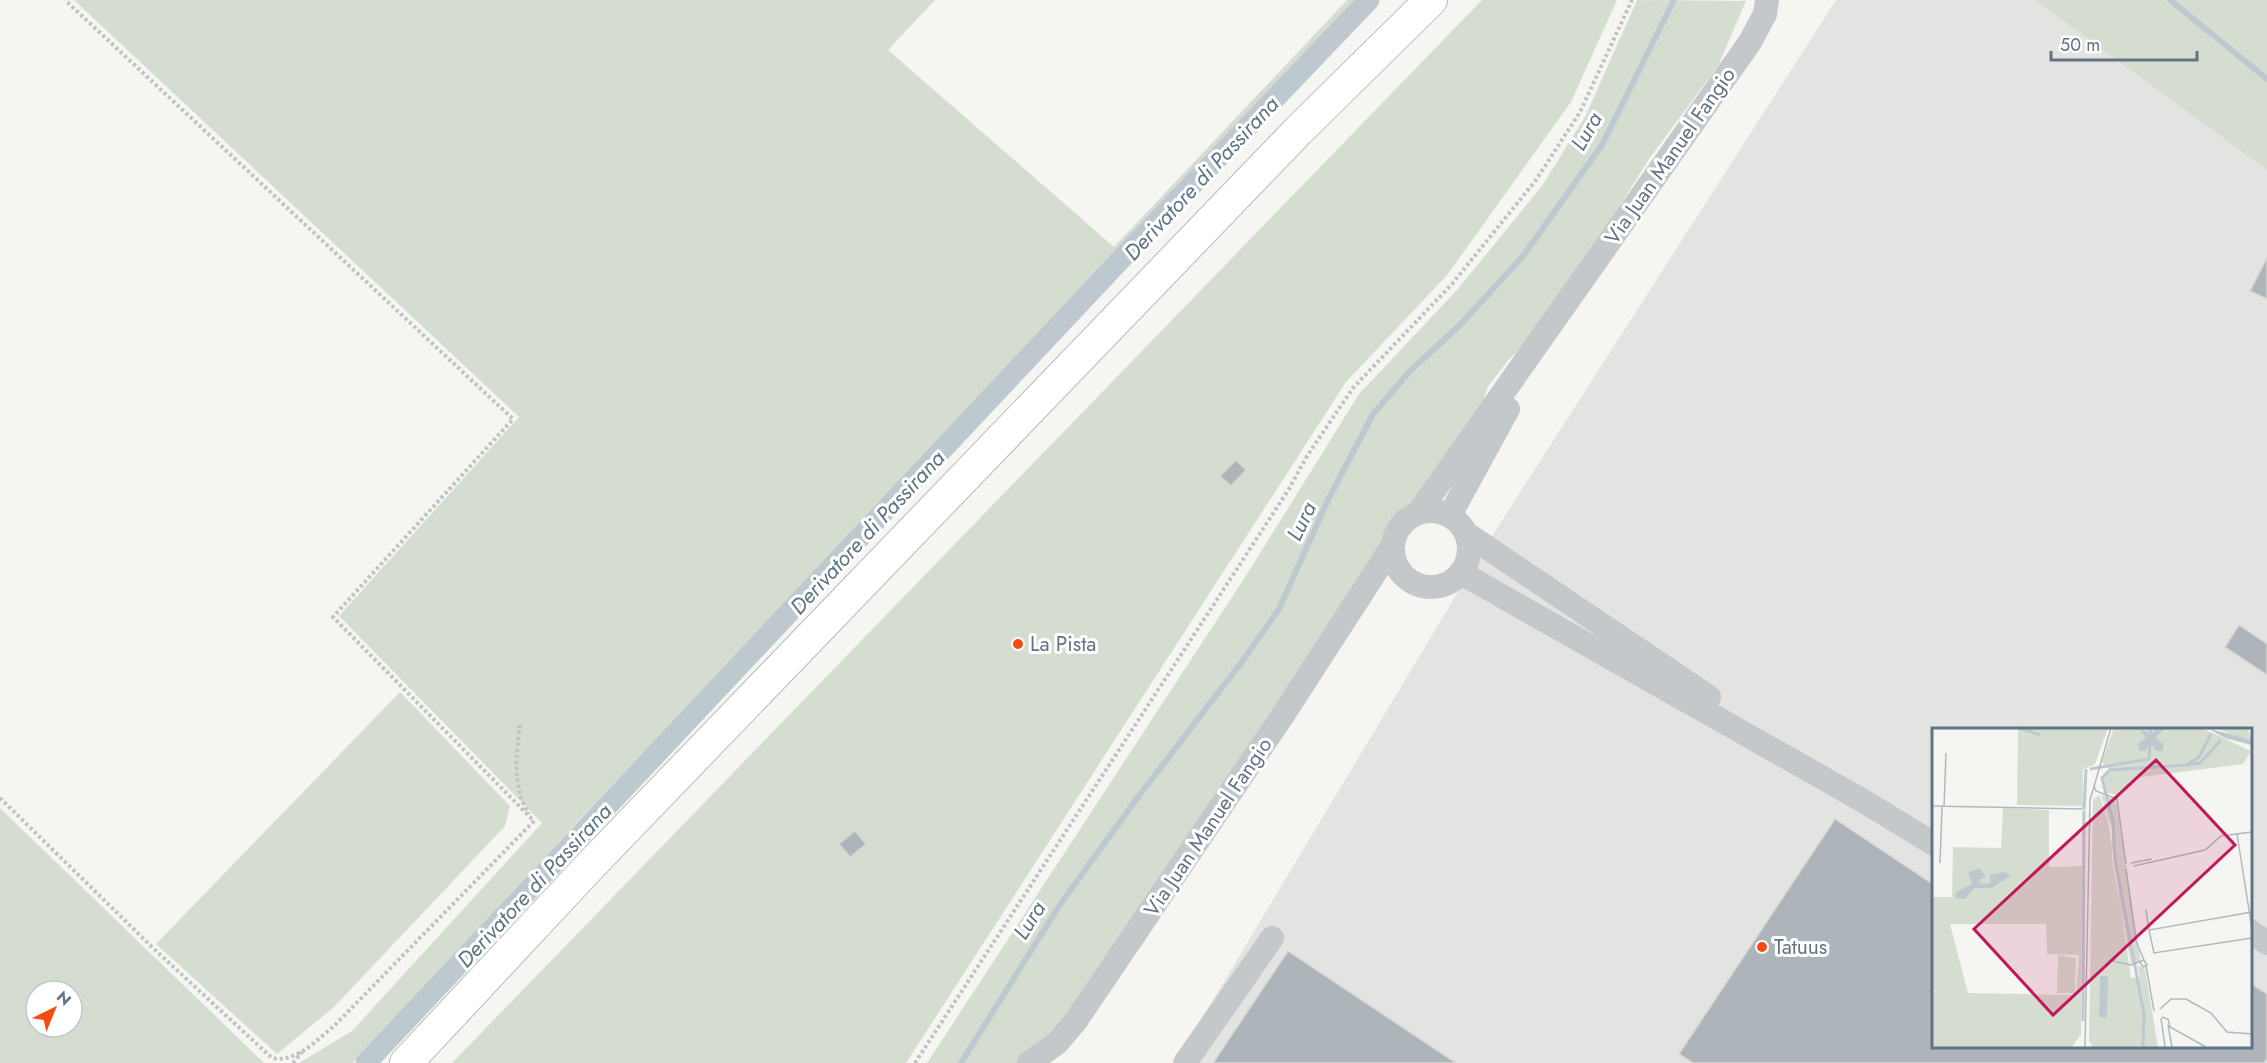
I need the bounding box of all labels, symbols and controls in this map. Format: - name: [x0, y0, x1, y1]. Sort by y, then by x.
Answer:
- scale bar: [2051, 24, 2196, 62]
- text: 50 m: [2060, 32, 2100, 58]
- street label: Via Juan Manuel Fangio: [1597, 61, 1743, 251]
- water label: Derivatore di Passirana: [1116, 89, 1286, 267]
- water label: Lura: [1562, 106, 1610, 156]
- water label: Derivatore di Passirana: [782, 443, 952, 621]
- water label: Lura: [1278, 496, 1324, 546]
- place label: La Pista: [1030, 629, 1096, 659]
- marker: La Pista: [1011, 637, 1025, 651]
- inset map: [1932, 728, 2252, 1048]
- street label: Via Juan Manuel Fangio: [1137, 731, 1279, 923]
- water label: Derivatore di Passirana: [449, 796, 619, 974]
- water label: Lura: [1005, 895, 1053, 945]
- place label: Tatuus: [1774, 932, 1827, 962]
- marker: Tatuus: [1755, 940, 1769, 954]
- north arrow: [24, 979, 84, 1039]
- text: N: [51, 986, 76, 1011]

